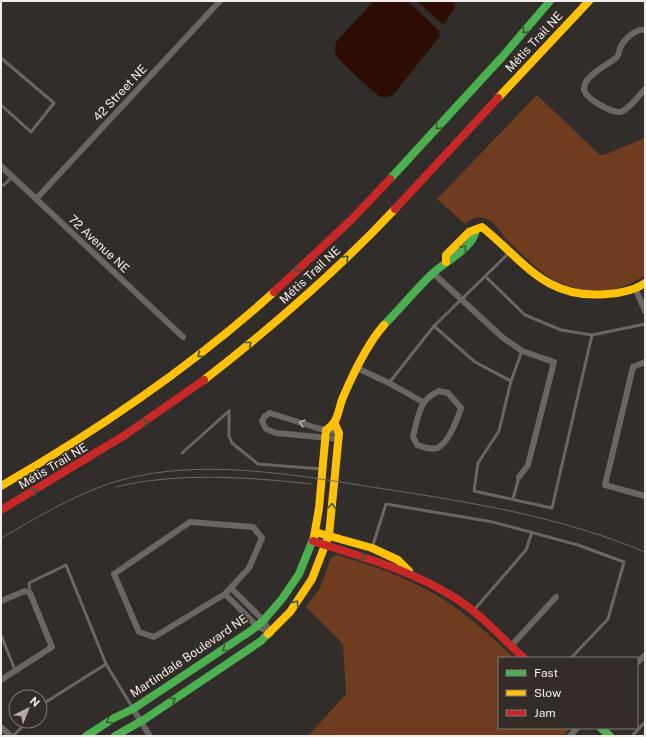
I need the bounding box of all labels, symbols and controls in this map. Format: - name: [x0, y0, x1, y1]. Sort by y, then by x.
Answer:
- street label: Métis Trail NE: [502, 9, 566, 75]
- one-way arrow: [522, 26, 530, 34]
- street label: 42 Street NE: [90, 62, 150, 124]
- one-way arrow: [435, 122, 442, 130]
- street label: 72 Avenue NE: [66, 212, 132, 276]
- street label: Métis Trail NE: [277, 243, 343, 307]
- one-way arrow: [459, 245, 466, 253]
- one-way arrow: [341, 255, 349, 263]
- one-way arrow: [294, 265, 302, 272]
- one-way arrow: [245, 342, 252, 349]
- one-way arrow: [197, 350, 204, 357]
- one-way arrow: [299, 419, 305, 427]
- one-way arrow: [141, 420, 148, 427]
- street label: Métis Trail NE: [16, 440, 90, 492]
- one-way arrow: [31, 489, 38, 496]
- one-way arrow: [327, 503, 336, 509]
- one-way arrow: [359, 552, 366, 561]
- one-way arrow: [291, 600, 299, 607]
- street label: Martindale Boulevard NE: [128, 611, 250, 701]
- one-way arrow: [222, 644, 229, 652]
- legend: [498, 657, 638, 729]
- text: Fast: [534, 666, 559, 680]
- text: Slow: [534, 686, 562, 700]
- north arrow: [8, 689, 48, 729]
- text: N: [28, 694, 42, 709]
- one-way arrow: [169, 697, 176, 705]
- text: Jam: [534, 706, 556, 720]
- one-way arrow: [106, 717, 113, 724]

